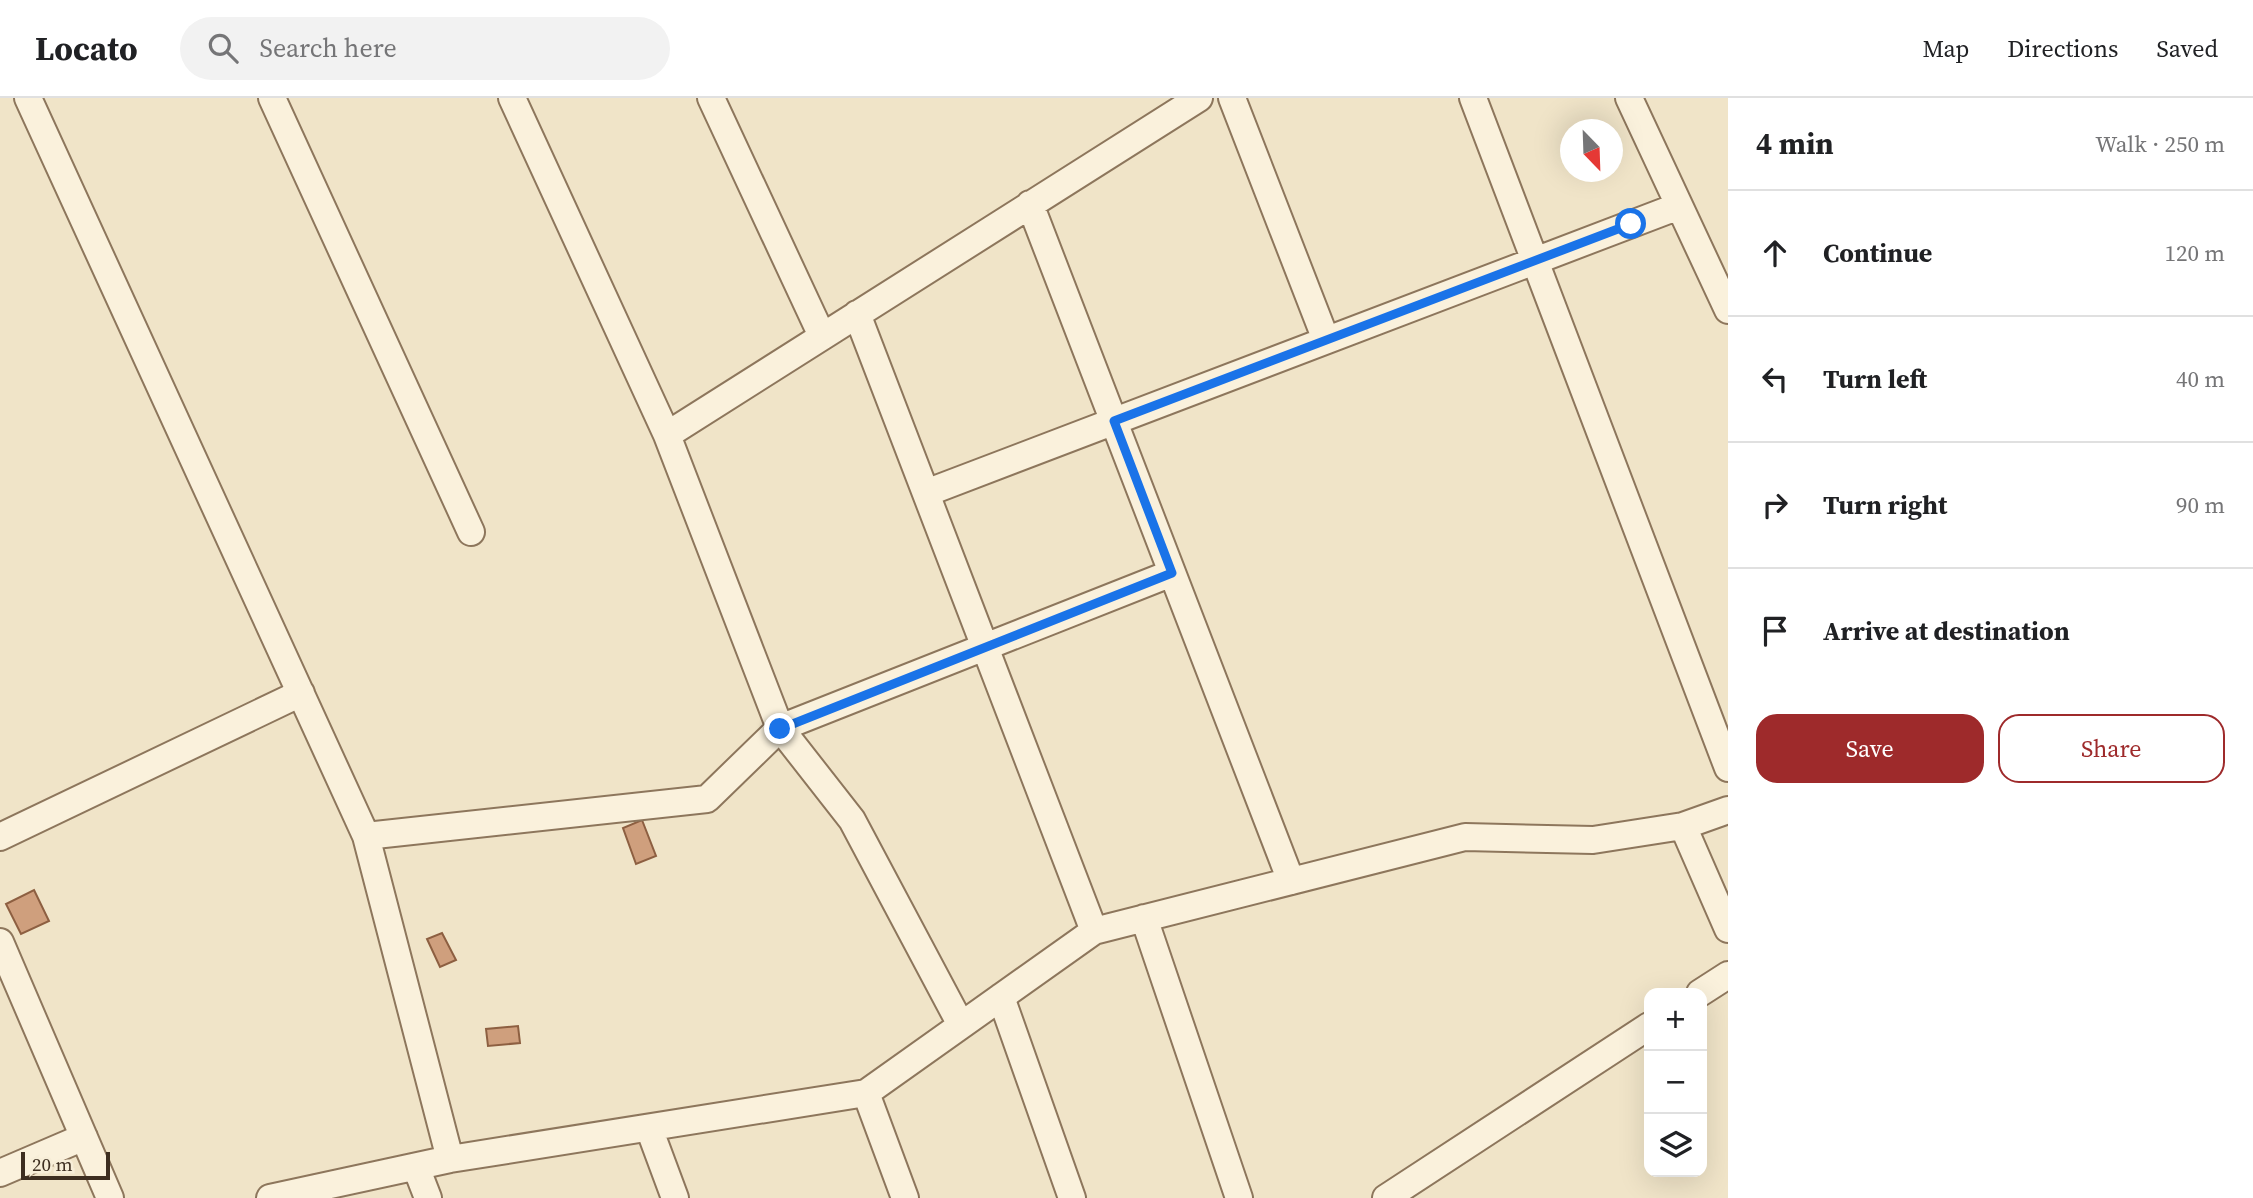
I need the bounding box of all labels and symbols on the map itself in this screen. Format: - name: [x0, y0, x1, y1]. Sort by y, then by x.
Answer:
- north arrow: [1560, 119, 1623, 182]
- route start: [1615, 208, 1646, 239]
- route end: [764, 713, 795, 744]
- scale bar: [21, 1149, 110, 1181]

